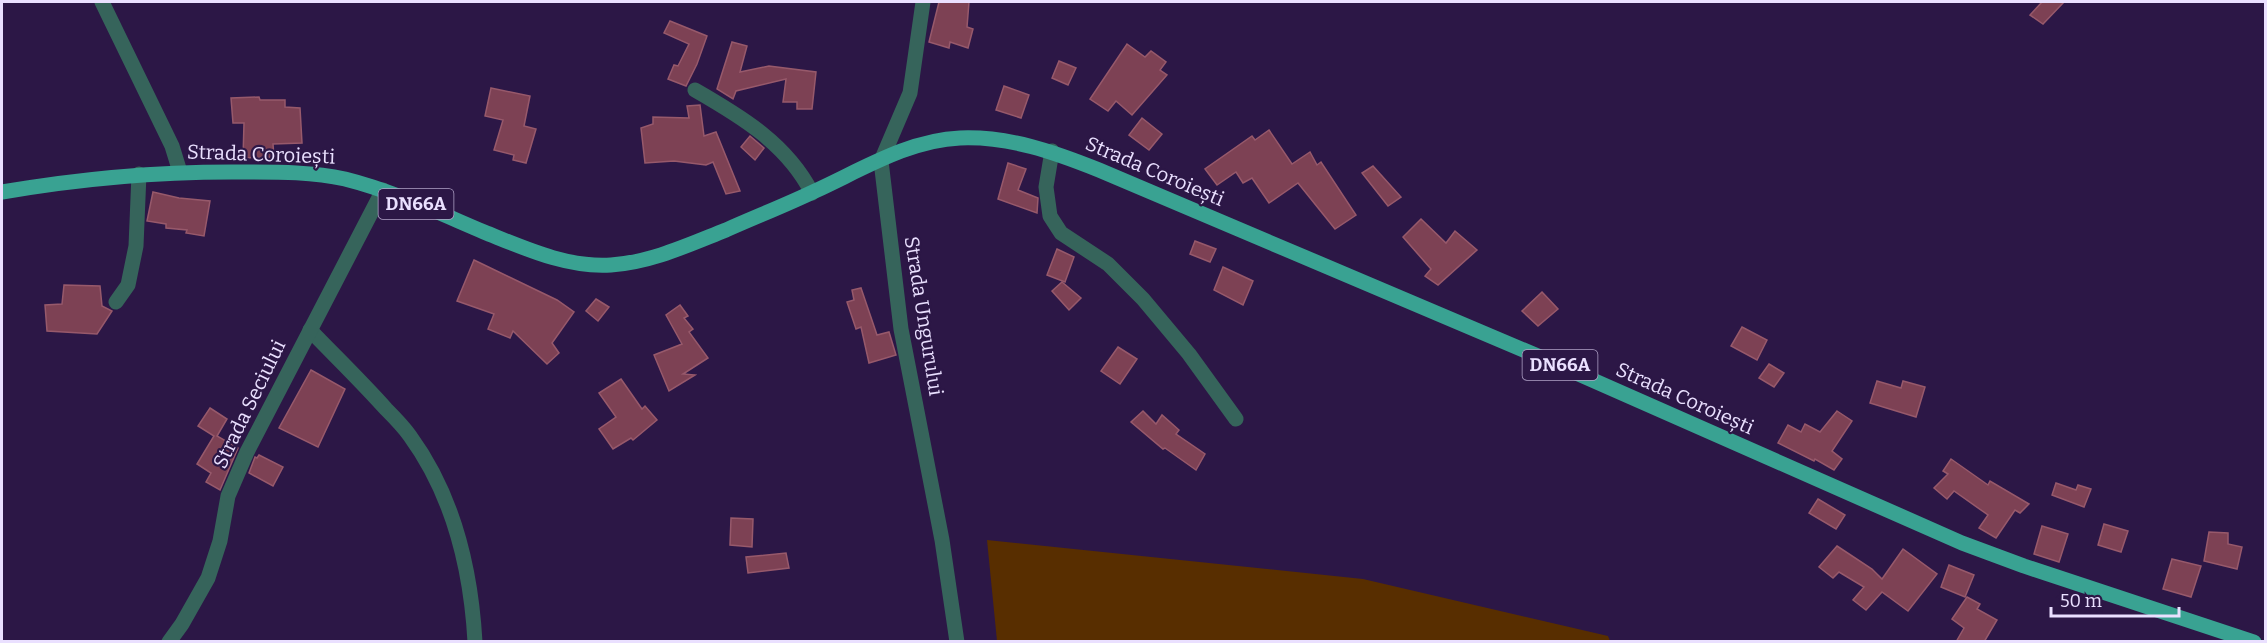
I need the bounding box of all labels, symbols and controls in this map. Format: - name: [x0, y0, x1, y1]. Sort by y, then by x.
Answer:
- street label: Strada Coroiești: [1082, 131, 1228, 212]
- street label: Strada Coroiești: [186, 139, 336, 170]
- road number: DN66A: [378, 189, 454, 219]
- street label: Strada Ungurului: [900, 235, 948, 397]
- street label: Strada Seciului: [208, 336, 290, 472]
- road number: DN66A: [1522, 350, 1598, 380]
- street label: Strada Coroiești: [1612, 357, 1758, 440]
- scale bar: [2051, 580, 2178, 618]
- text: 50 m: [2060, 590, 2102, 612]

